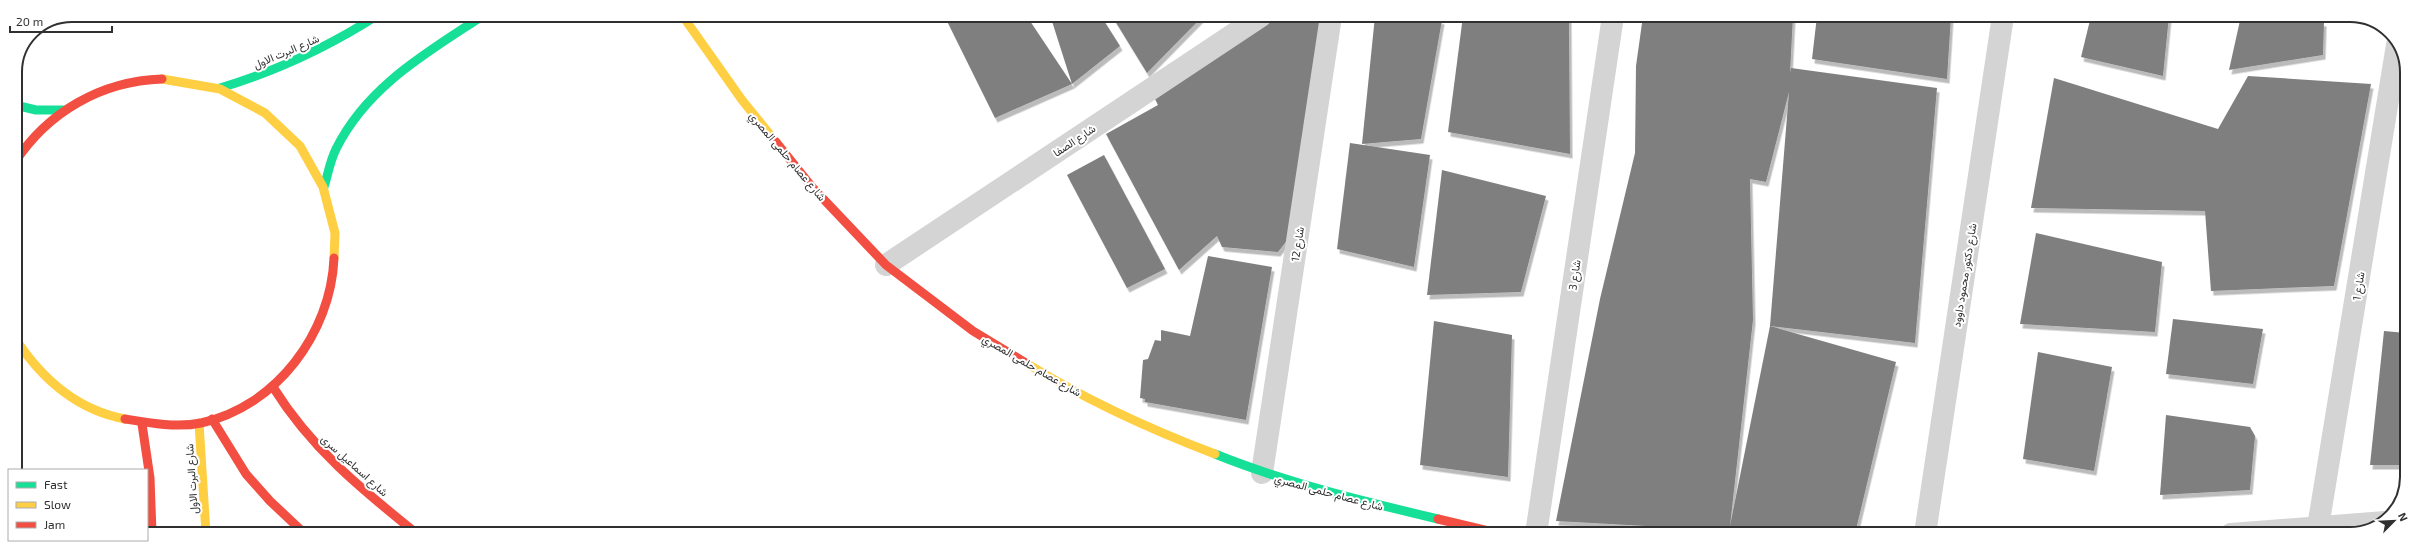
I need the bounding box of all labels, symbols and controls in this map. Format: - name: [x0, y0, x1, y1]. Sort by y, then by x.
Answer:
- scale bar: [10, 8, 112, 34]
- text: 20 m: [16, 14, 43, 28]
- street label: شارع البرت الاول: [251, 31, 322, 73]
- street label: شارع عصام حلمى المصري: [744, 109, 829, 206]
- street label: شارع الصفا: [1050, 121, 1099, 160]
- street label: شارع دكتور محمود داوود: [1949, 222, 1981, 328]
- street label: شارع 12: [1288, 225, 1308, 263]
- street label: شارع 3: [1565, 259, 1585, 291]
- street label: شارع 1: [2349, 270, 2369, 302]
- street label: شارع عصام حلمى المصري: [978, 331, 1084, 402]
- street label: شارع اسماعيل سرى: [318, 432, 391, 500]
- street label: شارع البرت الاول: [182, 443, 202, 515]
- legend: [8, 469, 148, 541]
- street label: شارع عصام حلمى المصري: [1272, 471, 1385, 517]
- text: Fast: [44, 477, 68, 491]
- text: Slow: [44, 497, 71, 511]
- north arrow: [2374, 501, 2414, 541]
- text: N: [2396, 510, 2411, 523]
- text: Jam: [44, 517, 65, 531]

